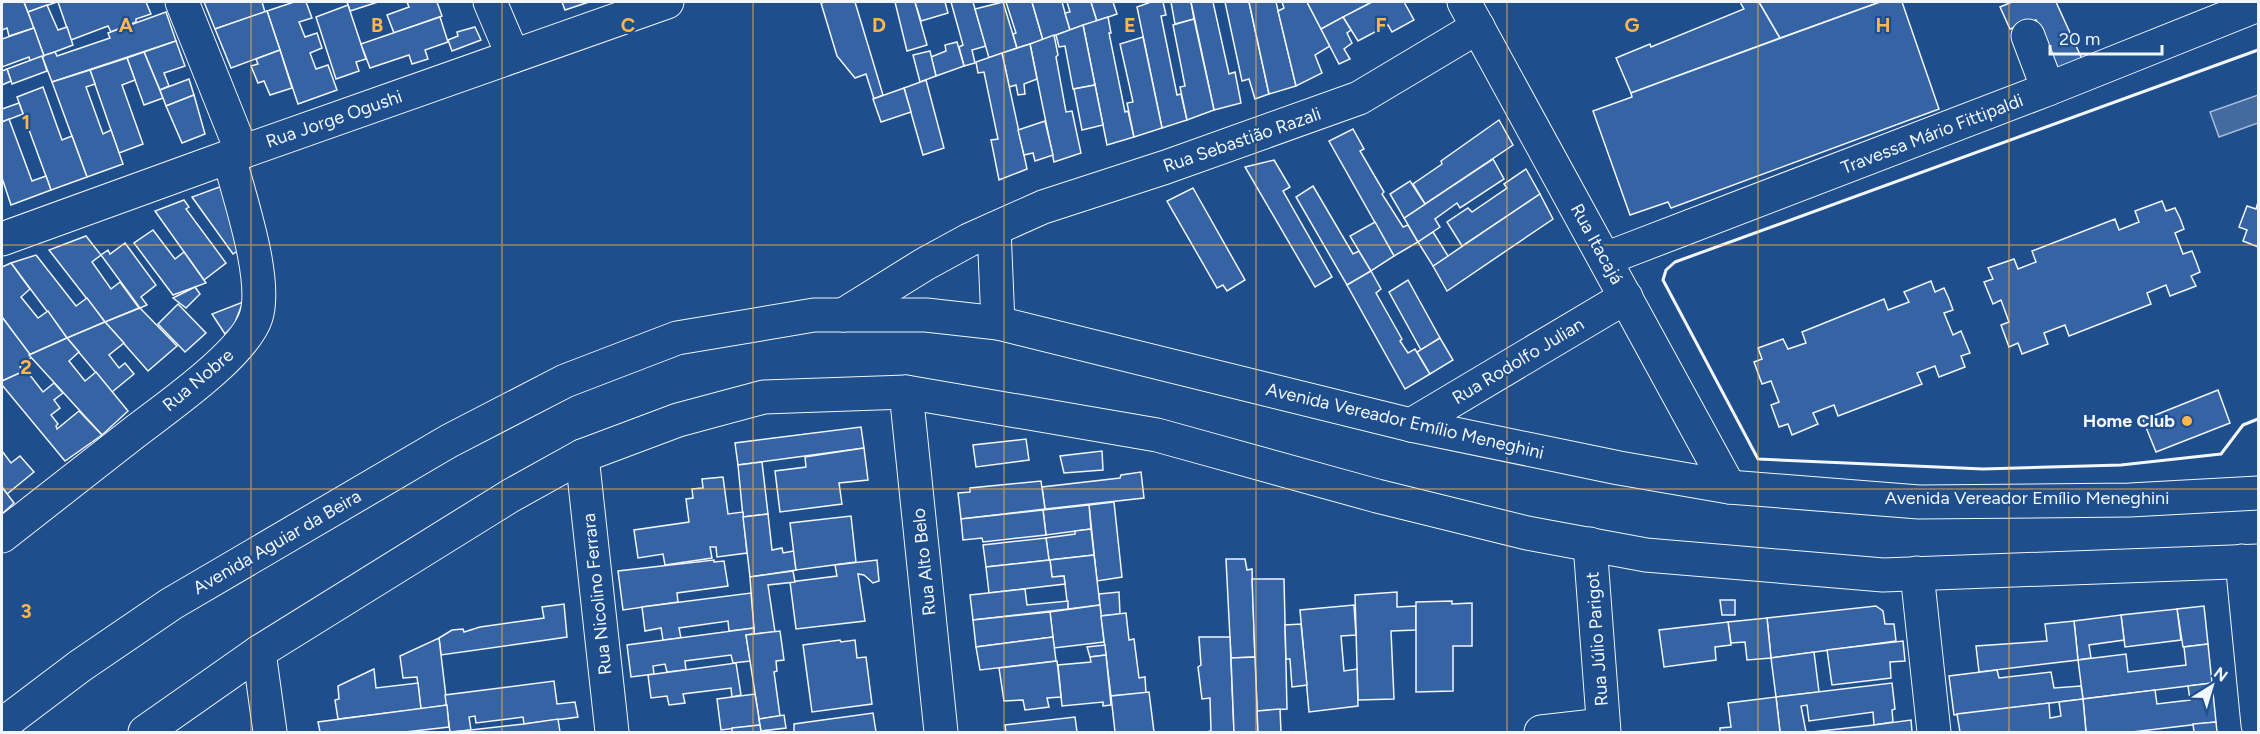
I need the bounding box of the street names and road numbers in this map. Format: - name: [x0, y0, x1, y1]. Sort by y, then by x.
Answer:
- street label: Rua Jorge Ogushi: [263, 85, 405, 153]
- street label: Travessa Mário Fittipaldi: [1838, 89, 2026, 179]
- street label: Rua Sebastião Razali: [1160, 103, 1324, 177]
- street label: Rua Itacajá: [1566, 200, 1628, 288]
- street label: Rua Rodolfo Julian: [1448, 313, 1588, 409]
- street label: Rua Nobre: [158, 344, 238, 416]
- street label: Avenida Vereador Emílio Meneghini: [1264, 378, 1546, 464]
- street label: Avenida Aguiar da Beira: [189, 485, 365, 599]
- street label: Avenida Vereador Emílio Meneghini: [1885, 487, 2169, 509]
- street label: Rua Alto Belo: [907, 507, 941, 617]
- street label: Rua Nicolino Ferrara: [578, 512, 616, 676]
- street label: Rua Júlio Parigot: [1581, 571, 1613, 707]

